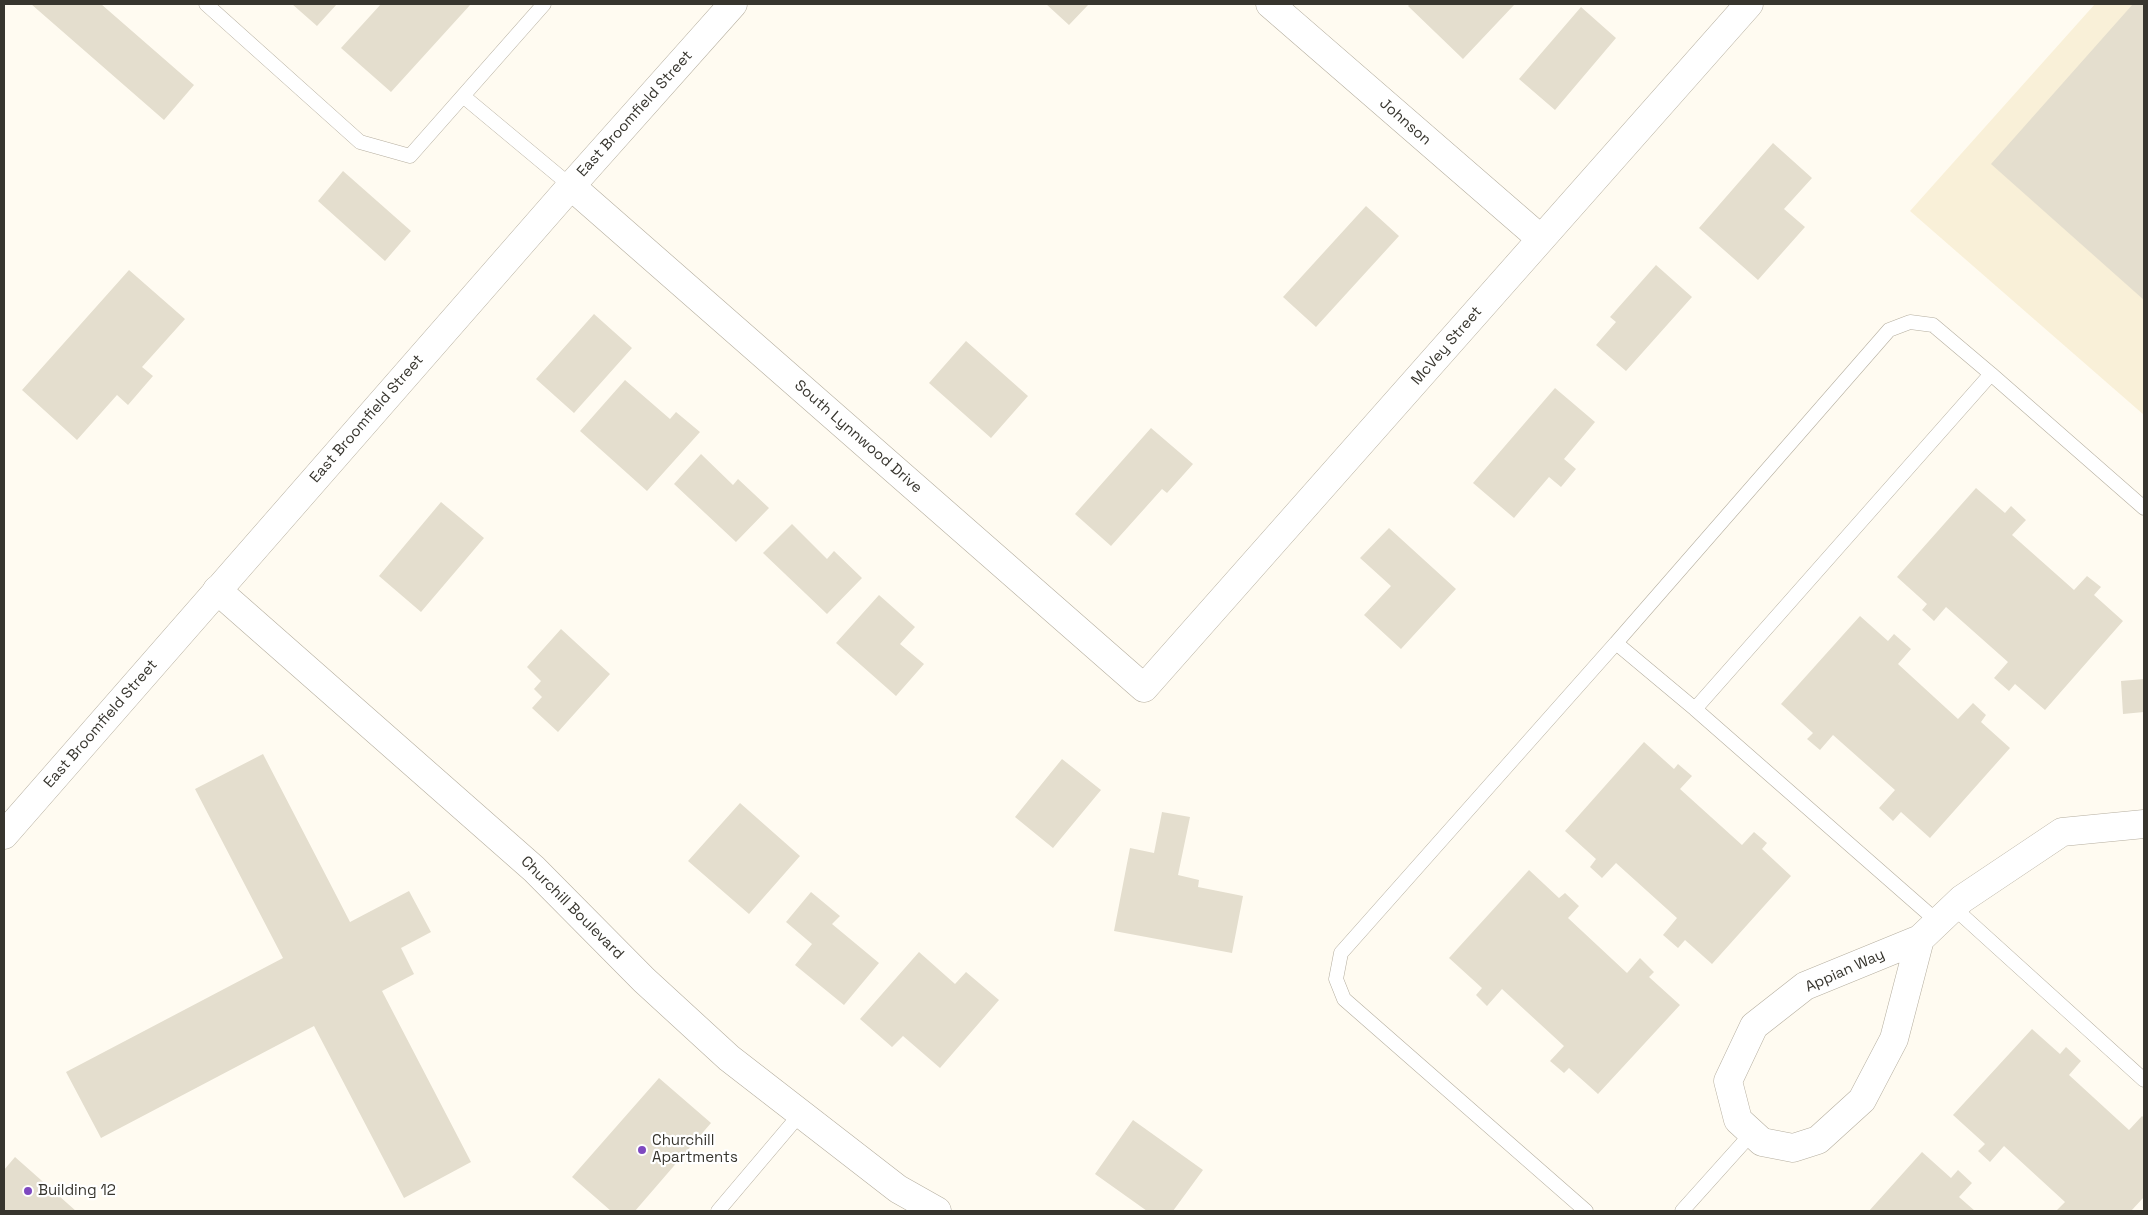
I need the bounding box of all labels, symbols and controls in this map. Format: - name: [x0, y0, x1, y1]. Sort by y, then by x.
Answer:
- street label: East Broomfield Street: [573, 47, 697, 181]
- street label: Johnson: [1375, 95, 1435, 149]
- street label: McVey Street: [1408, 303, 1486, 389]
- street label: East Broomfield Street: [306, 351, 428, 487]
- street label: South Lynnwood Drive: [791, 377, 925, 497]
- street label: East Broomfield Street: [40, 656, 162, 792]
- street label: Churchill Boulevard: [517, 853, 627, 963]
- street label: Appian Way: [1803, 946, 1887, 996]
- place label: Churchill Apartments: [652, 1132, 738, 1167]
- marker: Churchill Apartments: [636, 1144, 648, 1156]
- place label: Building 12: [38, 1182, 116, 1200]
- marker: Building 12: [22, 1185, 34, 1197]

